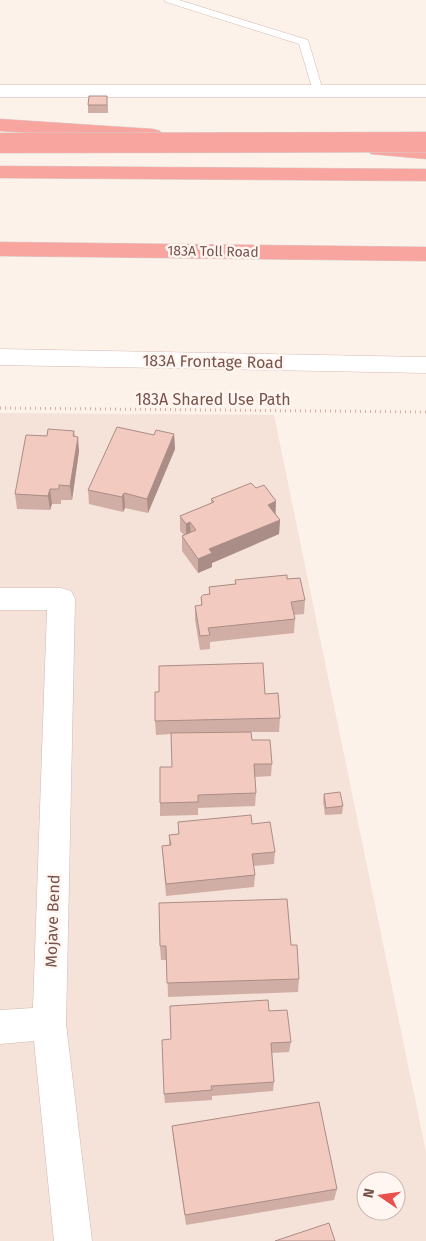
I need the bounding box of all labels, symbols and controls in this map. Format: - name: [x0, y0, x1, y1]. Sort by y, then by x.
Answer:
- street label: 183A Toll Road: [167, 242, 259, 261]
- street label: 183A Frontage Road: [142, 351, 284, 372]
- street label: 183A Shared Use Path: [135, 390, 291, 409]
- street label: Mojave Bend: [41, 874, 64, 968]
- north arrow: [356, 1171, 406, 1221]
- text: N: [359, 1187, 378, 1200]

